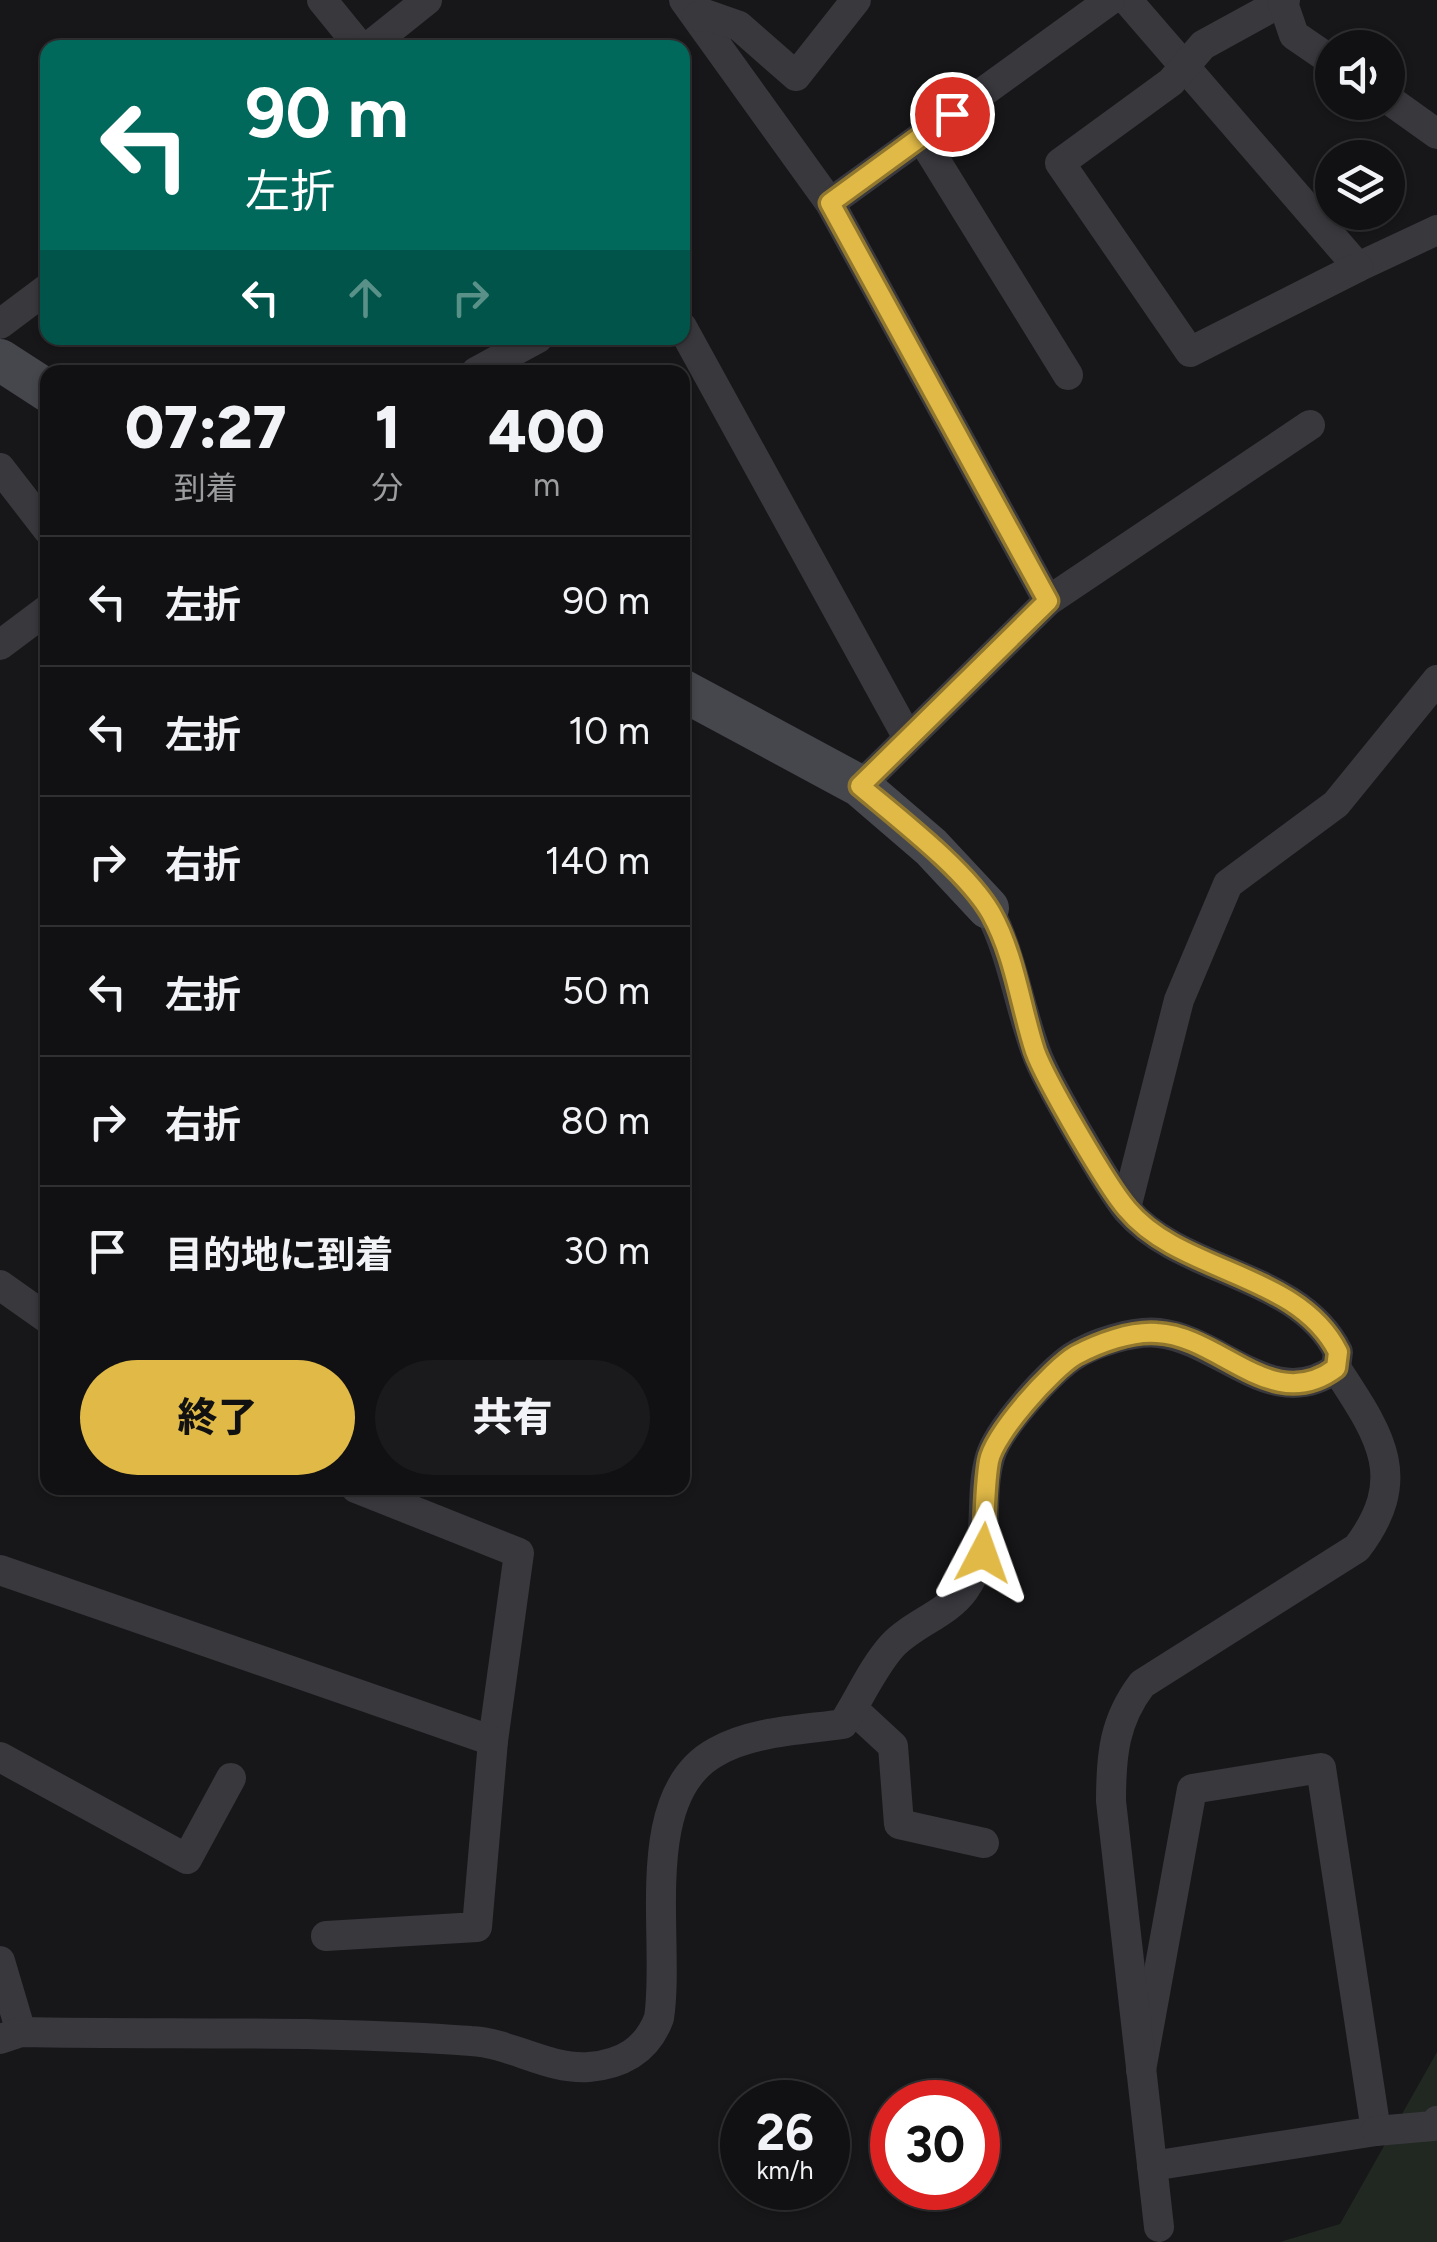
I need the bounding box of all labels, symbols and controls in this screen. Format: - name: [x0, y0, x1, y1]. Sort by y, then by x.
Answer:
- map controls: [1315, 30, 1405, 230]
- button: sound: [1315, 30, 1405, 120]
- text: 90 m: [245, 70, 409, 155]
- pin: [910, 72, 995, 157]
- icon: left: [80, 80, 210, 210]
- icon: arrive: [925, 87, 980, 142]
- button: layers: [1315, 140, 1405, 230]
- text: 左折: [245, 164, 335, 218]
- icon: left: [233, 270, 288, 325]
- icon: ahead: [338, 270, 393, 325]
- icon: right: [443, 270, 498, 325]
- text: 07:27: [125, 391, 286, 463]
- text: 1: [375, 391, 400, 463]
- text: 400: [488, 395, 605, 467]
- text: m: [533, 466, 560, 504]
- text: 到着: [174, 469, 238, 507]
- text: 分: [371, 469, 403, 507]
- icon: left: [80, 574, 135, 629]
- text: 90 m: [562, 578, 650, 624]
- text: 左折: [165, 582, 241, 628]
- icon: left: [80, 704, 135, 759]
- text: 10 m: [568, 708, 650, 754]
- text: 左折: [165, 712, 241, 758]
- icon: right: [80, 834, 135, 889]
- text: 140 m: [545, 838, 650, 884]
- text: 右折: [165, 842, 241, 888]
- icon: left: [80, 964, 135, 1019]
- text: 50 m: [562, 968, 650, 1014]
- text: 左折: [165, 972, 241, 1018]
- icon: right: [80, 1094, 135, 1149]
- text: 80 m: [561, 1098, 650, 1144]
- text: 右折: [165, 1102, 241, 1148]
- icon: arrive: [80, 1224, 135, 1279]
- text: 30 m: [563, 1228, 650, 1274]
- text: 目的地に到着: [165, 1232, 393, 1278]
- button: 終了: [80, 1360, 355, 1475]
- button: 共有: [375, 1360, 650, 1475]
- position arrow: [931, 1501, 1035, 1605]
- speed limit sign: 30: [870, 2080, 1000, 2210]
- text: 26: [756, 2102, 814, 2163]
- text: km/h: [756, 2155, 814, 2185]

